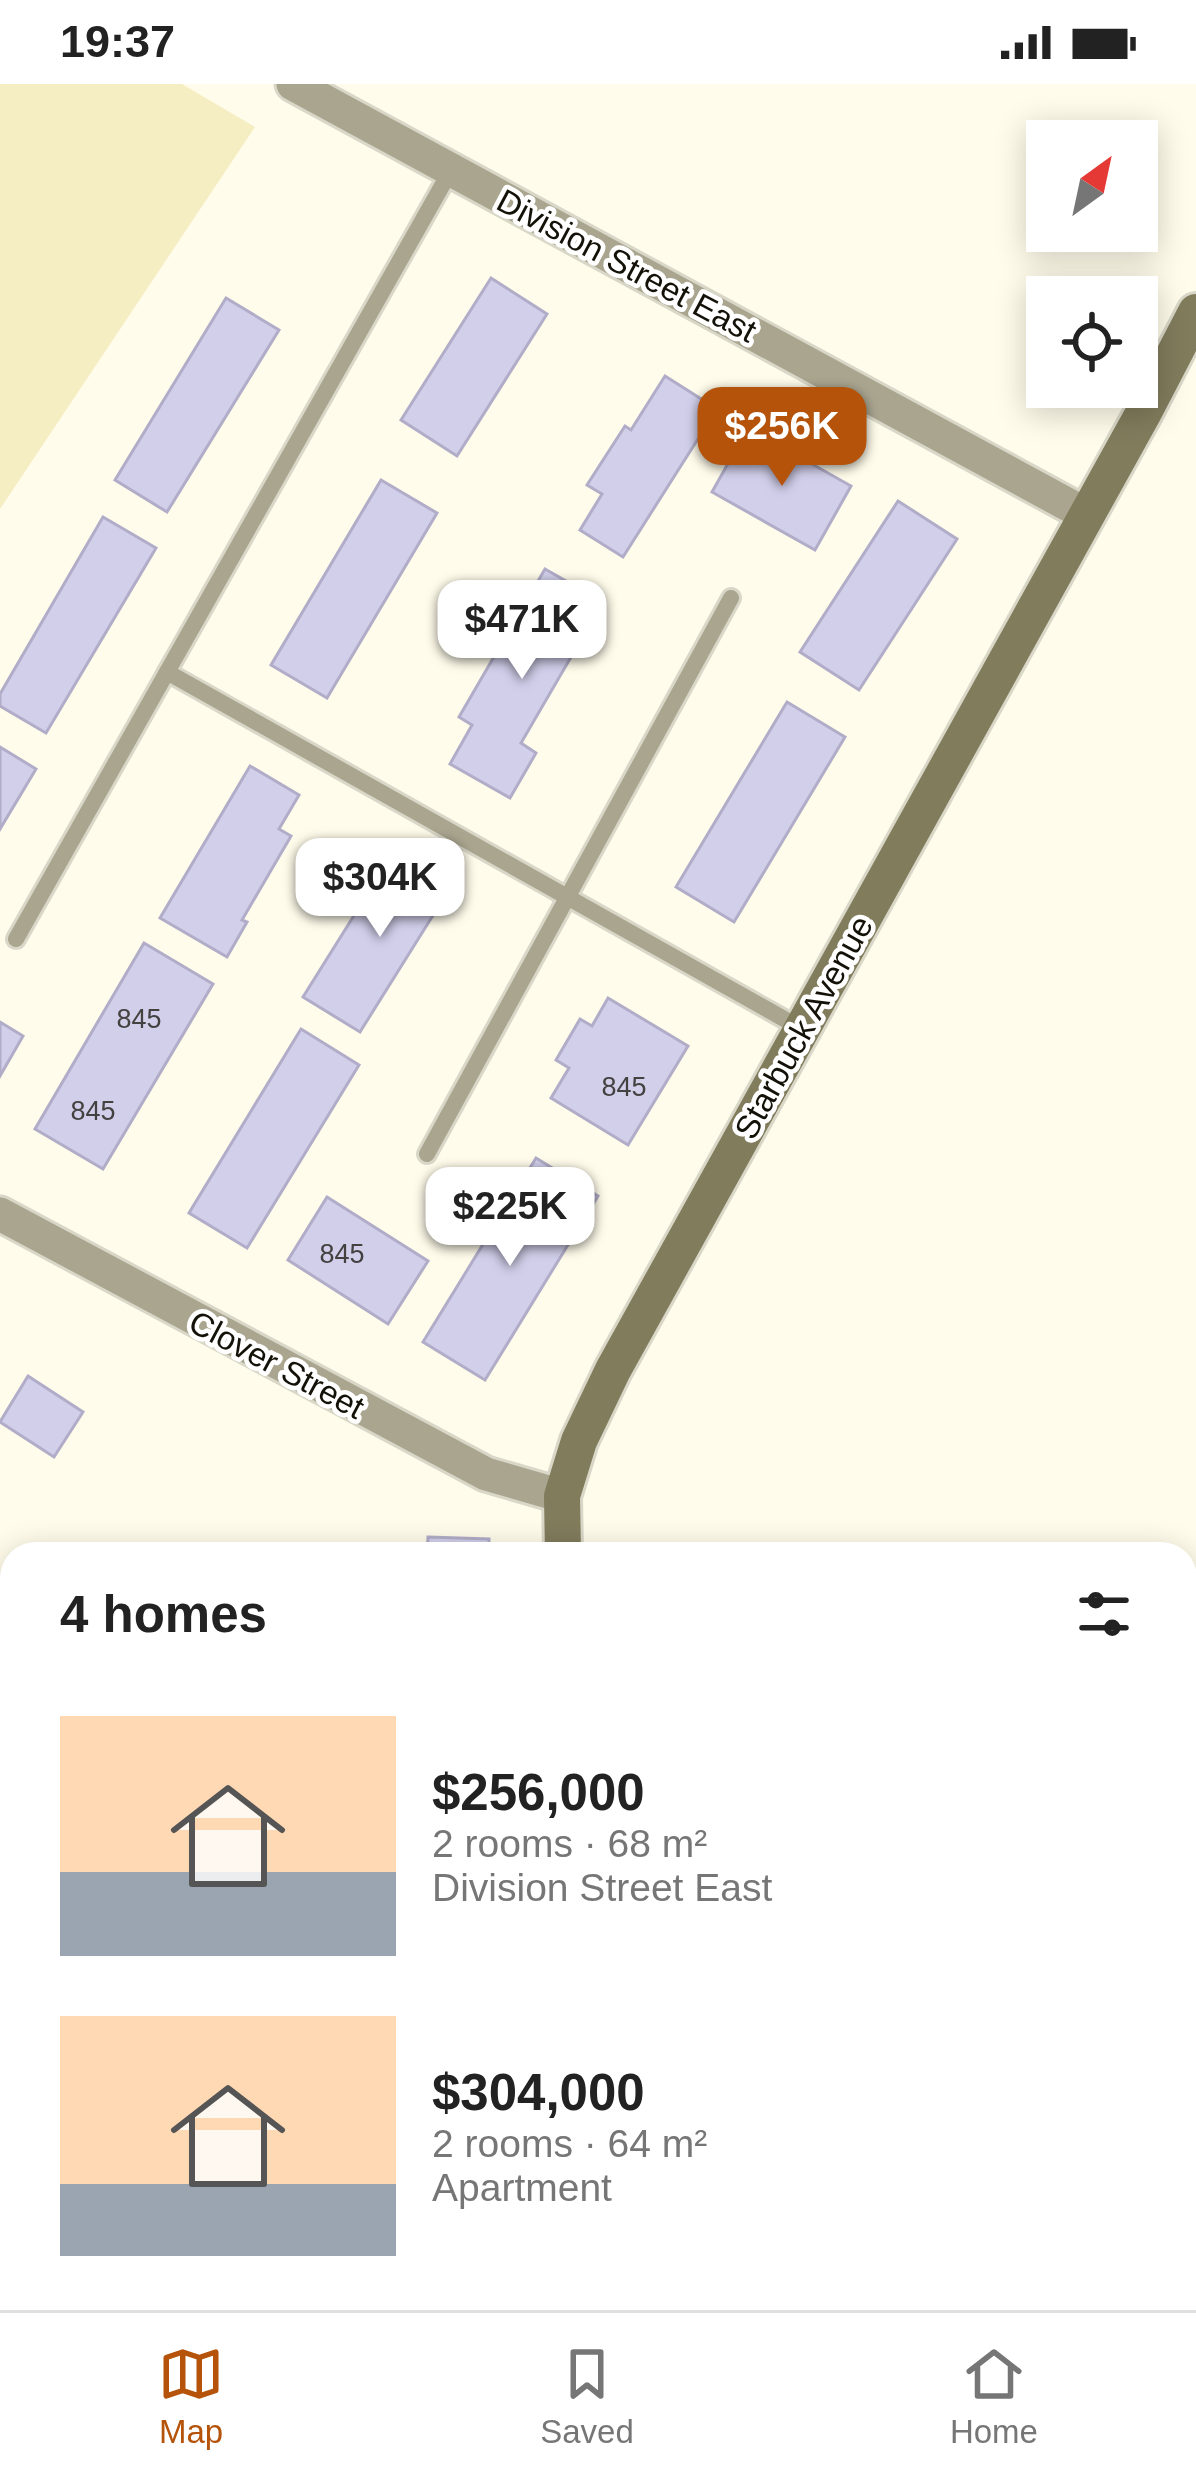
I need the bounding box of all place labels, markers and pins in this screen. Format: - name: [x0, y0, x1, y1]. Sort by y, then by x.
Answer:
- pin: $256K: [698, 387, 866, 489]
- pin: $471K: [438, 580, 606, 682]
- pin: $304K: [296, 838, 464, 940]
- pin: $225K: [426, 1167, 594, 1269]

